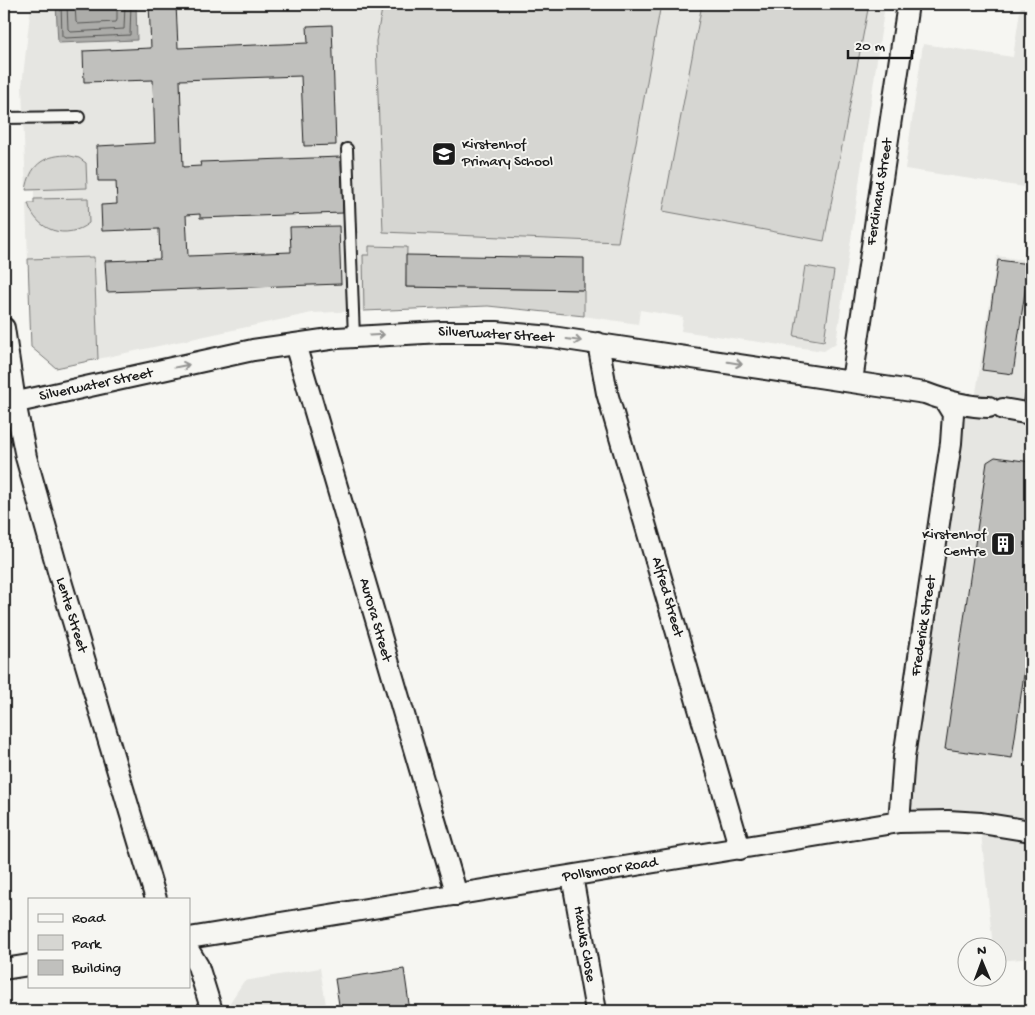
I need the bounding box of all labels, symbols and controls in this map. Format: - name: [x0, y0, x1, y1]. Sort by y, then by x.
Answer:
- scale bar: [848, 28, 911, 60]
- text: 20 m: [855, 38, 885, 56]
- place label: Kirstenhof Primary School: [461, 136, 553, 171]
- street label: Ferdinand Street: [863, 136, 898, 248]
- school or university icon: Kirstenhof Primary School: [431, 141, 457, 167]
- street label: Silverwater Street: [438, 323, 556, 347]
- one-way arrow: [369, 331, 385, 340]
- one-way arrow: [566, 335, 582, 345]
- one-way arrow: [726, 359, 742, 369]
- one-way arrow: [174, 361, 190, 370]
- street label: Silverwater Street: [37, 364, 156, 406]
- place label: Kirstenhof Centre: [922, 526, 987, 561]
- building icon: Kirstenhof Centre: [990, 531, 1016, 557]
- street label: Alfred Street: [647, 555, 687, 641]
- street label: Frederick Street: [907, 573, 941, 678]
- street label: Lente Street: [51, 575, 92, 657]
- street label: Aurora Street: [354, 576, 396, 666]
- street label: Pollsmoor Road: [560, 853, 660, 887]
- legend: [28, 898, 190, 988]
- street label: Hawks Close: [568, 905, 600, 984]
- text: Road: [72, 910, 106, 928]
- text: Park: [71, 936, 102, 954]
- north arrow: [958, 938, 1008, 988]
- text: N: [977, 943, 987, 960]
- text: Building: [71, 960, 121, 978]

